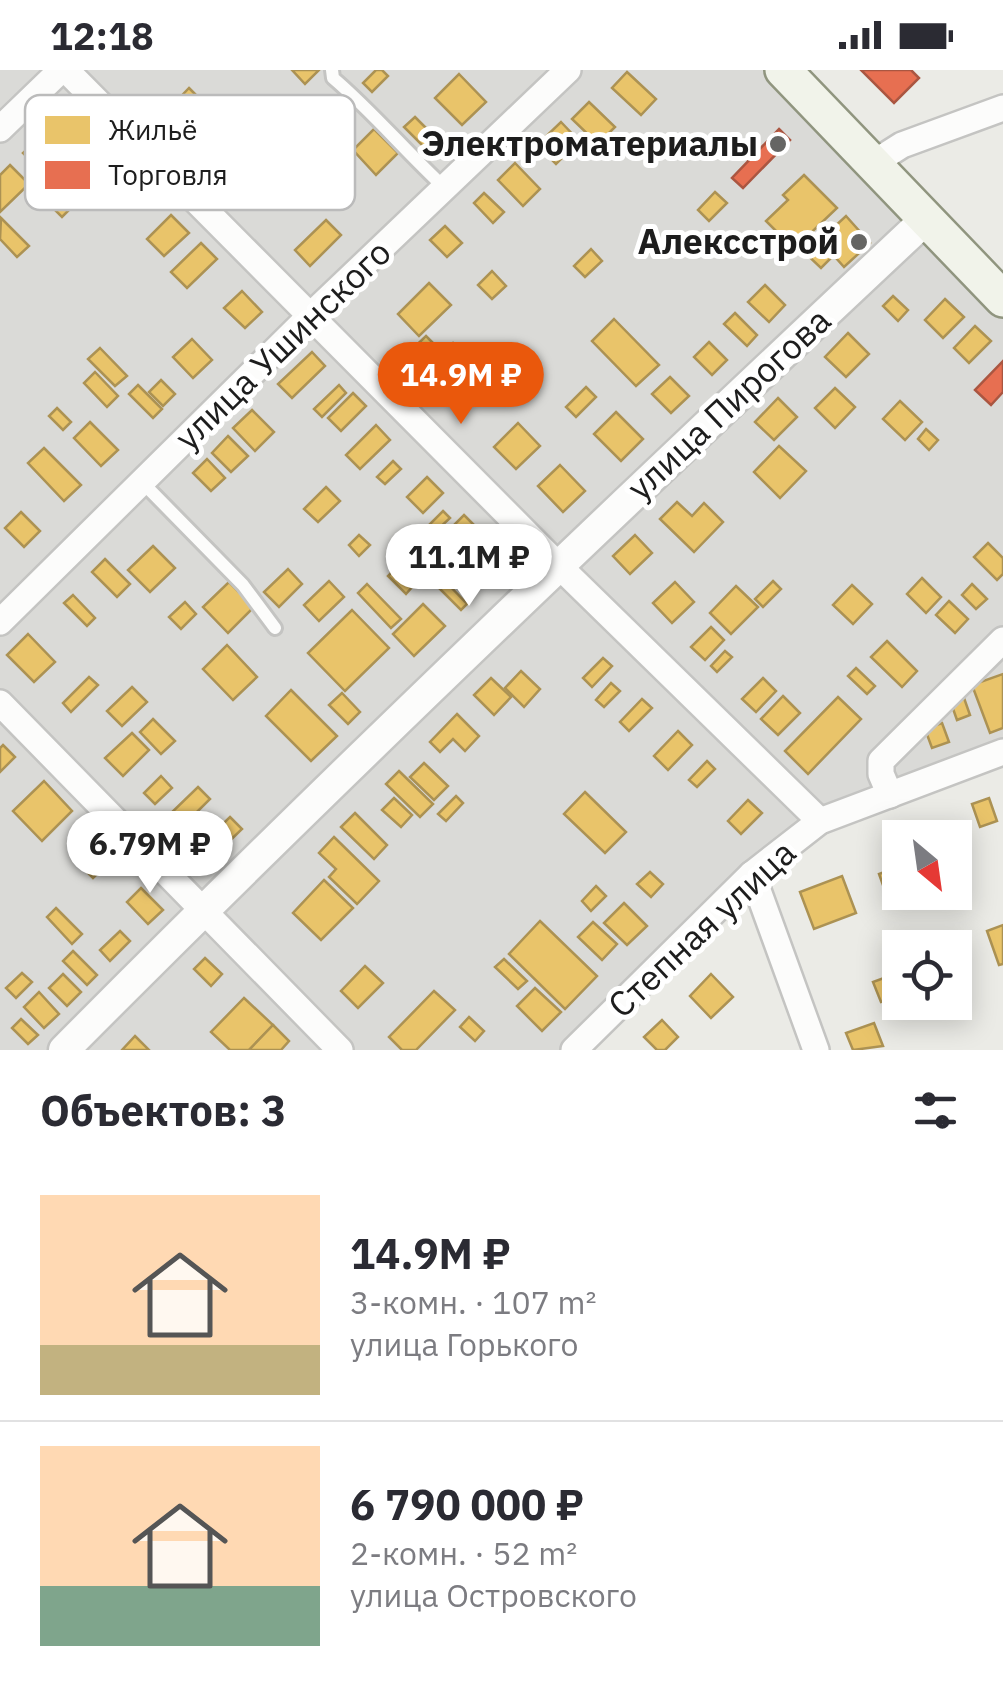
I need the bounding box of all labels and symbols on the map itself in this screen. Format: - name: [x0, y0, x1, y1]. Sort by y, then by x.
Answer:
- legend: [25, 95, 355, 210]
- text: Жильё: [108, 111, 197, 148]
- place label: Электроматериалы: [422, 120, 758, 166]
- marker: Электроматериалы: [767, 133, 789, 155]
- text: Торговля: [108, 156, 228, 193]
- place label: Алексстрой: [637, 218, 839, 264]
- street label: улица Ушинского: [164, 229, 400, 459]
- marker: Алексстрой: [848, 231, 870, 253]
- street label: улица Пирогова: [617, 297, 840, 509]
- pin: 14.9M ₽: [369, 342, 553, 427]
- pin: 11.1M ₽: [377, 524, 561, 609]
- pin: 6.79M ₽: [58, 811, 242, 896]
- north arrow: [882, 820, 972, 910]
- street label: Степная улица: [598, 830, 805, 1027]

